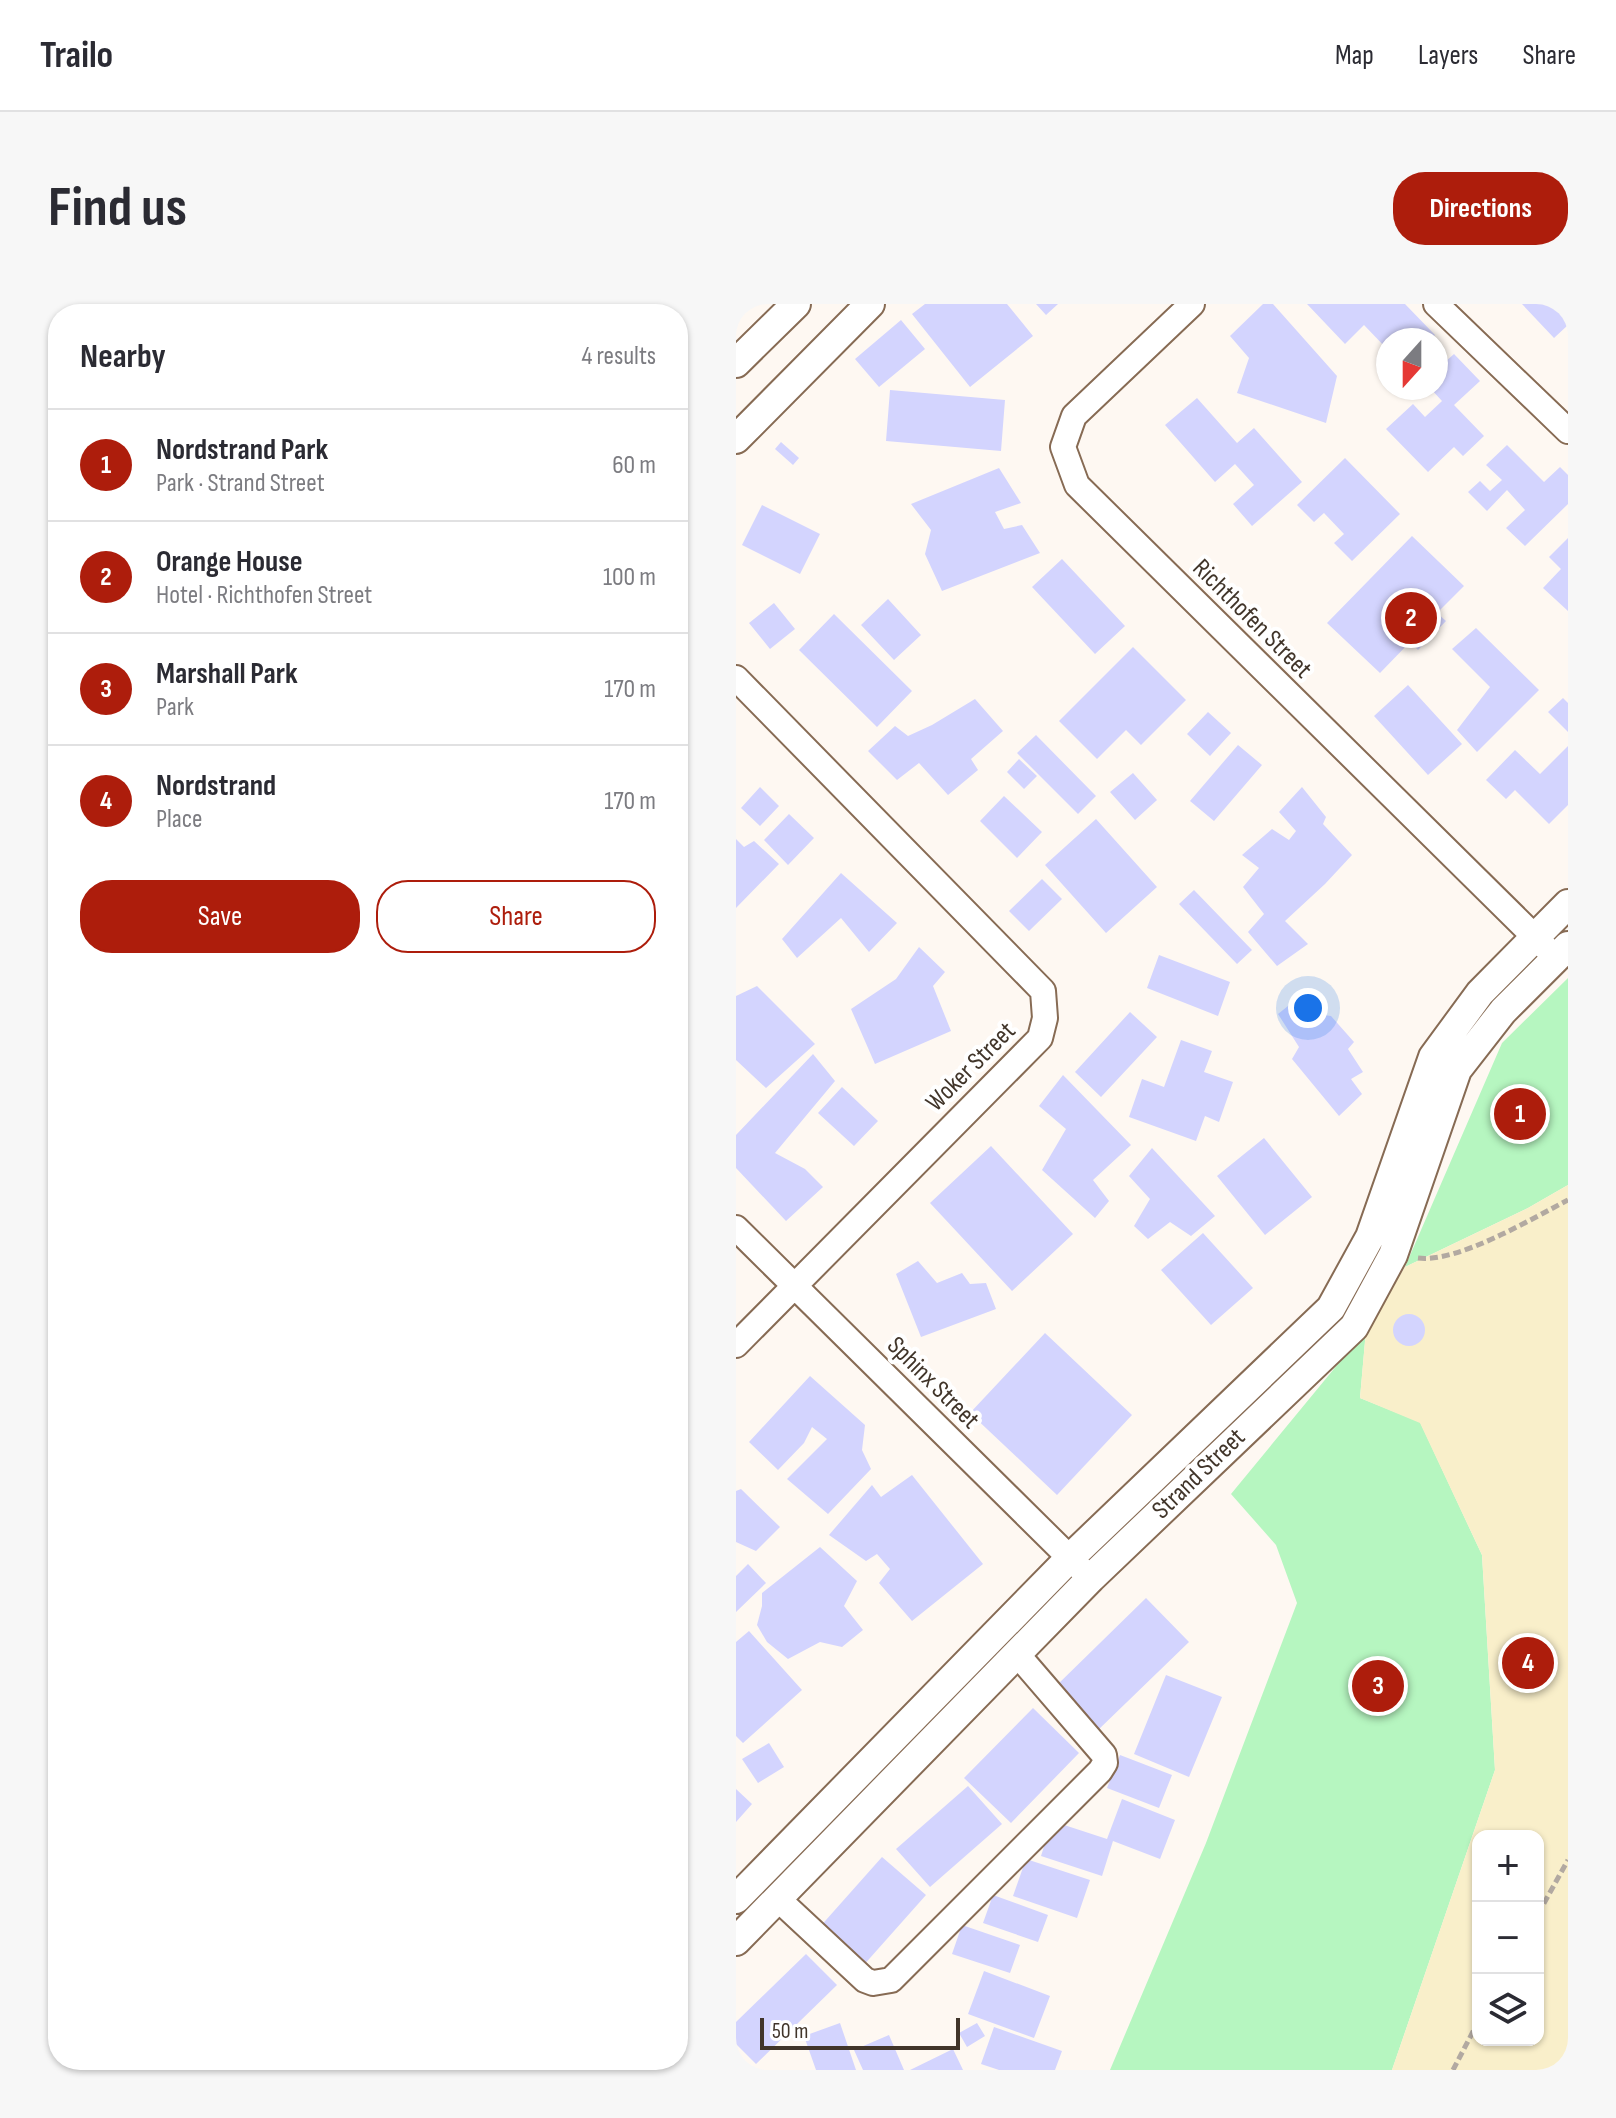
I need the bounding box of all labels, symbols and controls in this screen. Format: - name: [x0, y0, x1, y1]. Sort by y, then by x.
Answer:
- text: Trailo: [40, 33, 113, 78]
- text: Map: [1335, 39, 1374, 72]
- text: Layers: [1418, 39, 1478, 72]
- text: Share: [1522, 39, 1576, 72]
- button: Directions: [1393, 172, 1568, 245]
- text: Find us: [48, 175, 187, 242]
- north arrow: [1376, 328, 1448, 400]
- text: Nearby: [80, 336, 166, 377]
- text: 4 results: [581, 341, 656, 372]
- text: Nordstrand Park: [156, 432, 328, 468]
- text: 1: [101, 450, 111, 481]
- text: 60 m: [612, 450, 656, 481]
- text: Park · Strand Street: [156, 468, 325, 499]
- text: Orange House: [156, 544, 303, 580]
- street label: Richthofen Street: [1186, 553, 1318, 685]
- text: 2: [100, 562, 112, 593]
- text: 100 m: [603, 562, 656, 593]
- text: Hotel · Richthofen Street: [156, 580, 372, 611]
- pin: 2: [1385, 588, 1437, 648]
- text: Marshall Park: [156, 656, 298, 692]
- text: 3: [100, 674, 112, 705]
- text: 170 m: [604, 674, 656, 705]
- text: Park: [156, 692, 194, 723]
- text: Nordstrand: [156, 768, 276, 804]
- text: 4: [100, 786, 112, 817]
- text: 170 m: [604, 786, 656, 817]
- text: Place: [156, 804, 203, 835]
- button: Save: [80, 880, 360, 953]
- button: Share: [376, 880, 656, 953]
- your location: [1288, 988, 1328, 1028]
- street label: Woker Street: [920, 1016, 1022, 1118]
- pin: 1: [1494, 1084, 1546, 1144]
- street label: Sphinx Street: [880, 1330, 986, 1436]
- street label: Strand Street: [1146, 1422, 1252, 1526]
- pin: 4: [1502, 1633, 1554, 1693]
- pin: 3: [1352, 1656, 1404, 1716]
- map controls: [1472, 1830, 1544, 2046]
- button: +: [1472, 1830, 1544, 1902]
- button: −: [1472, 1902, 1544, 1974]
- button: layers: [1472, 1974, 1544, 2046]
- scale bar: [760, 2014, 960, 2050]
- text: 50 m: [772, 2018, 808, 2045]

